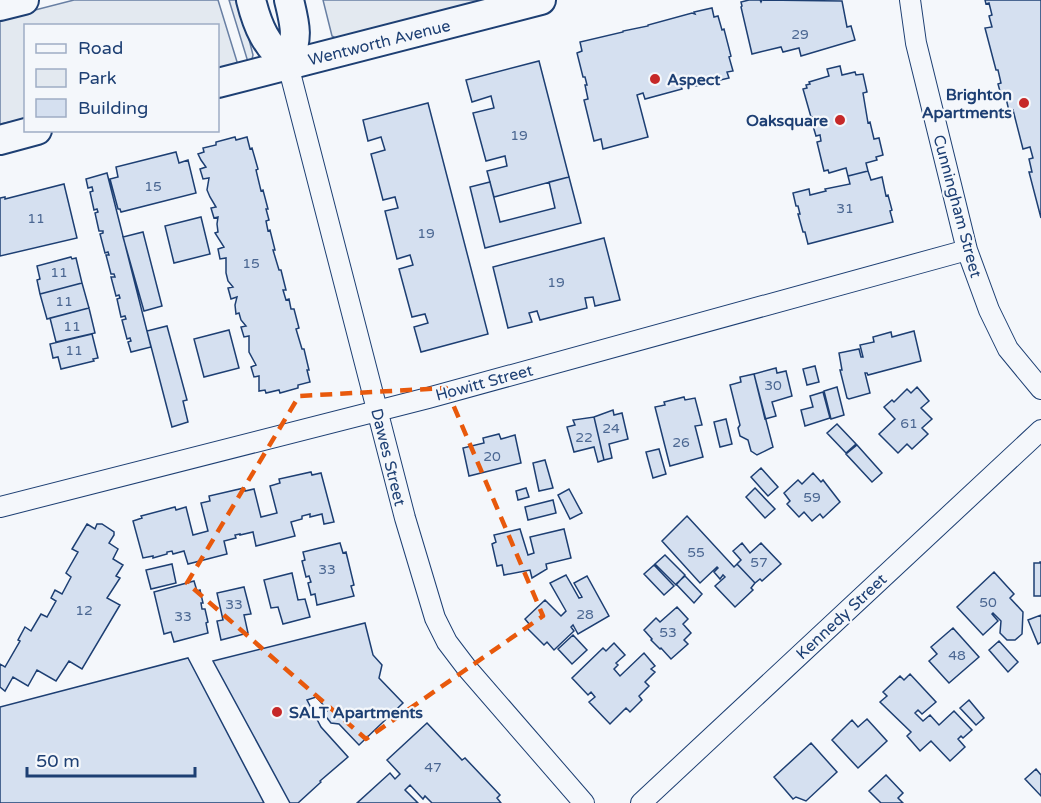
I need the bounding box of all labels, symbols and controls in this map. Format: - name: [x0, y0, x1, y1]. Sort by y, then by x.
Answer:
- street label: Wentworth Avenue: [306, 16, 452, 70]
- legend: [24, 24, 219, 132]
- house number: 29: [791, 26, 809, 43]
- text: Road: [78, 37, 123, 59]
- text: Park: [78, 67, 117, 89]
- place label: Aspect: [667, 70, 721, 90]
- marker: Aspect: [648, 72, 662, 86]
- place label: Brighton Apartments: [922, 85, 1012, 123]
- marker: Brighton Apartments: [1017, 96, 1031, 110]
- text: Building: [78, 97, 148, 119]
- place label: Oaksquare: [746, 111, 828, 131]
- marker: Oaksquare: [833, 113, 847, 127]
- house number: 19: [510, 127, 528, 144]
- street label: Cunningham Street: [928, 133, 986, 280]
- house number: 15: [144, 178, 162, 195]
- house number: 31: [836, 200, 854, 217]
- house number: 11: [27, 210, 45, 227]
- house number: 19: [417, 225, 435, 242]
- house number: 15: [242, 255, 260, 272]
- house number: 11: [50, 264, 68, 281]
- house number: 19: [547, 274, 565, 291]
- house number: 11: [55, 293, 73, 310]
- house number: 11: [63, 318, 81, 335]
- house number: 11: [65, 342, 83, 359]
- street label: Howitt Street: [433, 360, 535, 406]
- house number: 30: [764, 377, 782, 394]
- street label: Dawes Street: [366, 406, 410, 508]
- house number: 61: [900, 415, 918, 432]
- house number: 24: [602, 420, 620, 437]
- house number: 22: [575, 429, 593, 446]
- house number: 26: [672, 434, 690, 451]
- house number: 20: [483, 448, 501, 465]
- house number: 59: [803, 489, 821, 506]
- house number: 55: [687, 544, 705, 561]
- house number: 57: [750, 554, 768, 571]
- house number: 33: [318, 561, 336, 578]
- street label: Kennedy Street: [792, 570, 891, 664]
- house number: 50: [979, 594, 997, 611]
- house number: 33: [225, 596, 243, 613]
- house number: 12: [75, 602, 93, 619]
- house number: 28: [576, 606, 594, 623]
- house number: 33: [174, 608, 192, 625]
- house number: 53: [659, 624, 677, 641]
- house number: 48: [948, 647, 966, 664]
- place label: SALT Apartments: [289, 703, 423, 723]
- marker: SALT Apartments: [270, 705, 284, 719]
- scale bar: [27, 740, 195, 778]
- text: 50 m: [36, 750, 80, 772]
- house number: 47: [424, 759, 442, 776]

